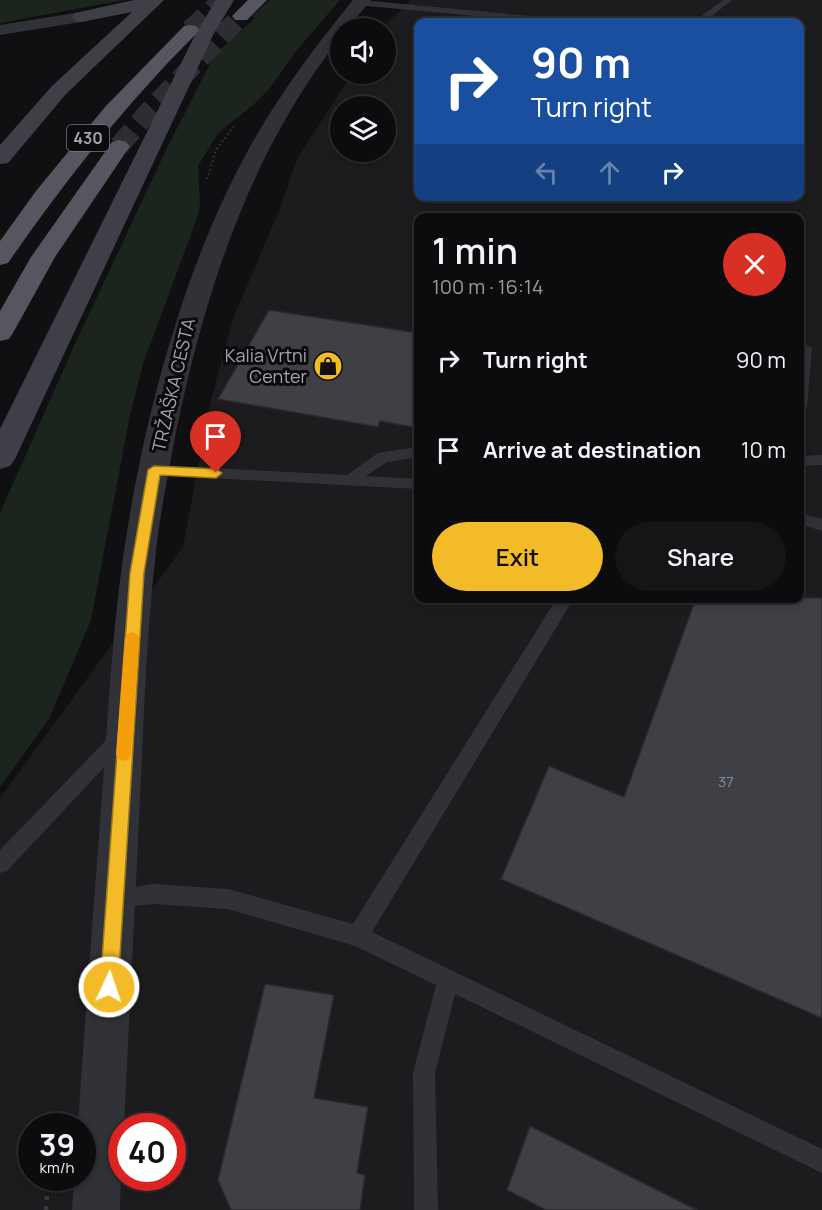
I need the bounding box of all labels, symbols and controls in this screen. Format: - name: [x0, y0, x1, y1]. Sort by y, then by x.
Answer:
- map controls: [330, 18, 396, 162]
- button: sound: [330, 18, 396, 84]
- text: 90 m: [531, 33, 631, 91]
- icon: right: [432, 42, 510, 120]
- text: Turn right: [531, 88, 652, 125]
- button: layers: [330, 96, 396, 162]
- road number: 430: [67, 125, 109, 151]
- icon: left: [530, 156, 563, 189]
- icon: ahead: [593, 156, 626, 189]
- icon: right: [656, 156, 689, 189]
- text: 1 min: [432, 226, 518, 275]
- button: close: [723, 233, 786, 296]
- text: 100 m · 16:14: [432, 273, 543, 300]
- street label: TRŽAŠKA CESTA: [146, 315, 200, 454]
- place label: Kalia Vrtni Center: [225, 343, 308, 388]
- icon: right: [432, 344, 465, 377]
- text: Turn right: [483, 345, 588, 375]
- text: 90 m: [736, 345, 786, 375]
- shop icon: Kalia Vrtni Center: [312, 350, 344, 382]
- pin: [190, 411, 241, 473]
- icon: arrive: [199, 420, 232, 453]
- icon: arrive: [432, 434, 465, 467]
- text: Arrive at destination: [483, 435, 701, 465]
- text: 10 m: [741, 435, 786, 465]
- button: Exit: [432, 522, 603, 591]
- button: Share: [615, 522, 786, 591]
- house number: 37: [718, 771, 734, 792]
- position arrow: [77, 955, 141, 1019]
- speed limit sign: 40: [108, 1113, 186, 1191]
- text: 39: [39, 1124, 75, 1165]
- text: km/h: [40, 1157, 74, 1178]

